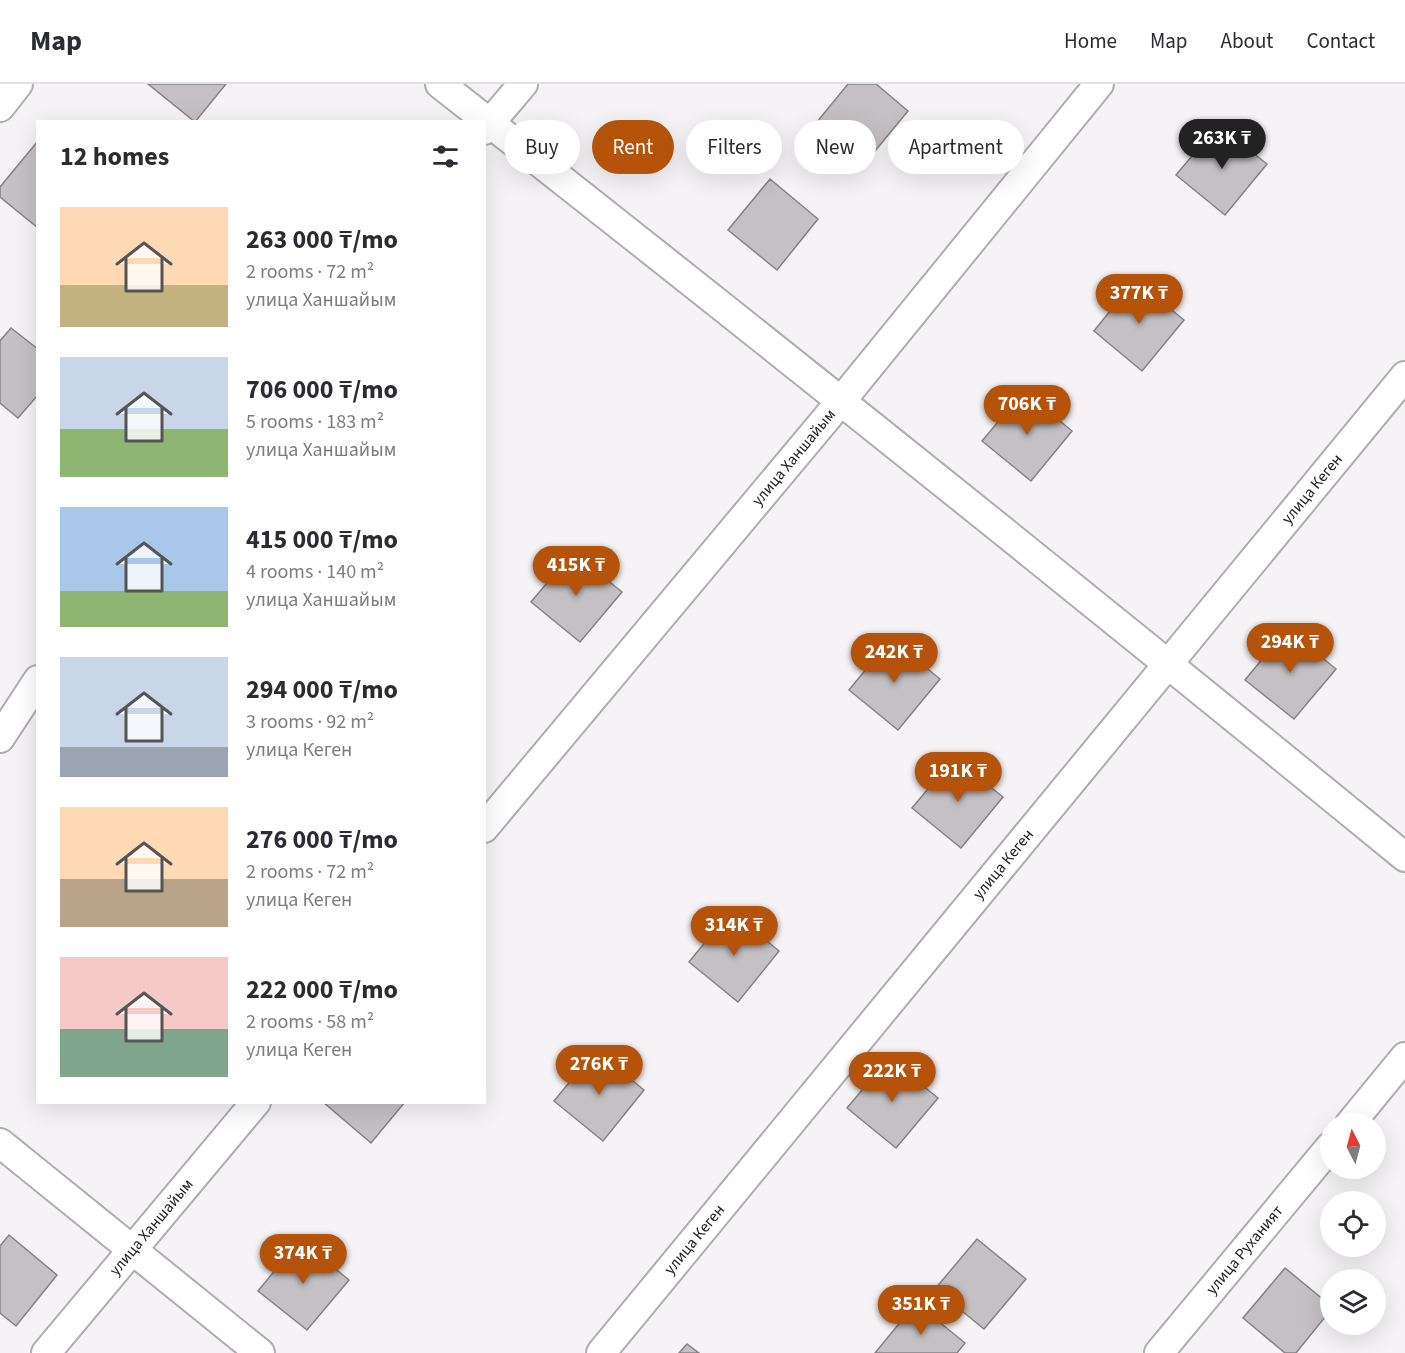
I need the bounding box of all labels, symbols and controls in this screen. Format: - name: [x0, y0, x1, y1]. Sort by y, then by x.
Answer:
- text: Map: [30, 21, 82, 61]
- text: Home: [1064, 26, 1117, 56]
- text: Map: [1150, 26, 1188, 56]
- text: About: [1221, 26, 1273, 56]
- text: Contact: [1306, 26, 1375, 56]
- pin: 263K ₸: [1173, 119, 1271, 170]
- chip: Buy: [504, 120, 580, 174]
- chip: Rent: [592, 120, 674, 174]
- chip: Filters: [686, 120, 782, 174]
- chip: New: [794, 120, 876, 174]
- chip: Apartment: [888, 120, 1024, 174]
- text: 263K ₸: [1193, 124, 1251, 152]
- text: 12 homes: [60, 138, 169, 175]
- icon: filters: [429, 140, 462, 173]
- text: 263 000 ₸/mo: [246, 221, 398, 258]
- icon: home: [108, 231, 180, 303]
- text: 2 rooms · 72 m²: [246, 258, 374, 286]
- pin: 377K ₸: [1090, 274, 1188, 325]
- text: 377K ₸: [1110, 279, 1168, 307]
- text: улица Ханшайым: [246, 286, 396, 314]
- text: 706 000 ₸/mo: [246, 371, 398, 408]
- icon: home: [108, 381, 180, 453]
- pin: 706K ₸: [978, 385, 1076, 436]
- text: 706K ₸: [998, 390, 1056, 418]
- street label: улица Ханшайым: [747, 404, 841, 511]
- text: 5 rooms · 183 m²: [246, 408, 384, 436]
- text: улица Ханшайым: [246, 436, 396, 464]
- street label: улица Кеген: [1277, 449, 1348, 529]
- text: 415 000 ₸/mo: [246, 521, 398, 558]
- icon: home: [108, 531, 180, 603]
- pin: 415K ₸: [527, 546, 625, 597]
- text: 415K ₸: [547, 551, 605, 579]
- text: 4 rooms · 140 m²: [246, 558, 384, 586]
- text: улица Ханшайым: [246, 586, 396, 614]
- pin: 294K ₸: [1241, 623, 1339, 674]
- text: 294K ₸: [1261, 628, 1319, 656]
- pin: 242K ₸: [845, 633, 943, 684]
- text: 242K ₸: [865, 638, 923, 666]
- text: 294 000 ₸/mo: [246, 671, 398, 708]
- icon: home: [108, 681, 180, 753]
- text: 3 rooms · 92 m²: [246, 708, 374, 736]
- text: улица Кеген: [246, 736, 352, 764]
- pin: 191K ₸: [909, 752, 1007, 803]
- text: 191K ₸: [929, 757, 987, 785]
- text: 276 000 ₸/mo: [246, 821, 398, 858]
- street label: улица Кеген: [968, 824, 1039, 904]
- icon: home: [108, 831, 180, 903]
- text: 2 rooms · 72 m²: [246, 858, 374, 886]
- text: улица Кеген: [246, 886, 352, 914]
- pin: 314K ₸: [685, 906, 783, 957]
- text: 314K ₸: [705, 911, 763, 939]
- text: 222 000 ₸/mo: [246, 971, 398, 1008]
- icon: home: [108, 981, 180, 1053]
- text: 2 rooms · 58 m²: [246, 1008, 374, 1036]
- text: улица Кеген: [246, 1036, 352, 1064]
- pin: 276K ₸: [550, 1045, 648, 1096]
- text: 276K ₸: [570, 1050, 628, 1078]
- pin: 222K ₸: [843, 1052, 941, 1103]
- text: 222K ₸: [863, 1057, 921, 1085]
- north arrow: [1320, 1113, 1386, 1179]
- map controls: [1320, 1113, 1386, 1335]
- street label: улица Ханшайым: [104, 1174, 198, 1280]
- button: locate: [1320, 1191, 1386, 1257]
- street label: улица Кеген: [659, 1200, 730, 1279]
- street label: улица Руханият: [1201, 1200, 1288, 1299]
- pin: 374K ₸: [254, 1234, 352, 1285]
- text: 374K ₸: [274, 1239, 332, 1267]
- button: layers: [1320, 1269, 1386, 1335]
- pin: 351K ₸: [872, 1285, 970, 1336]
- text: 351K ₸: [892, 1290, 950, 1318]

